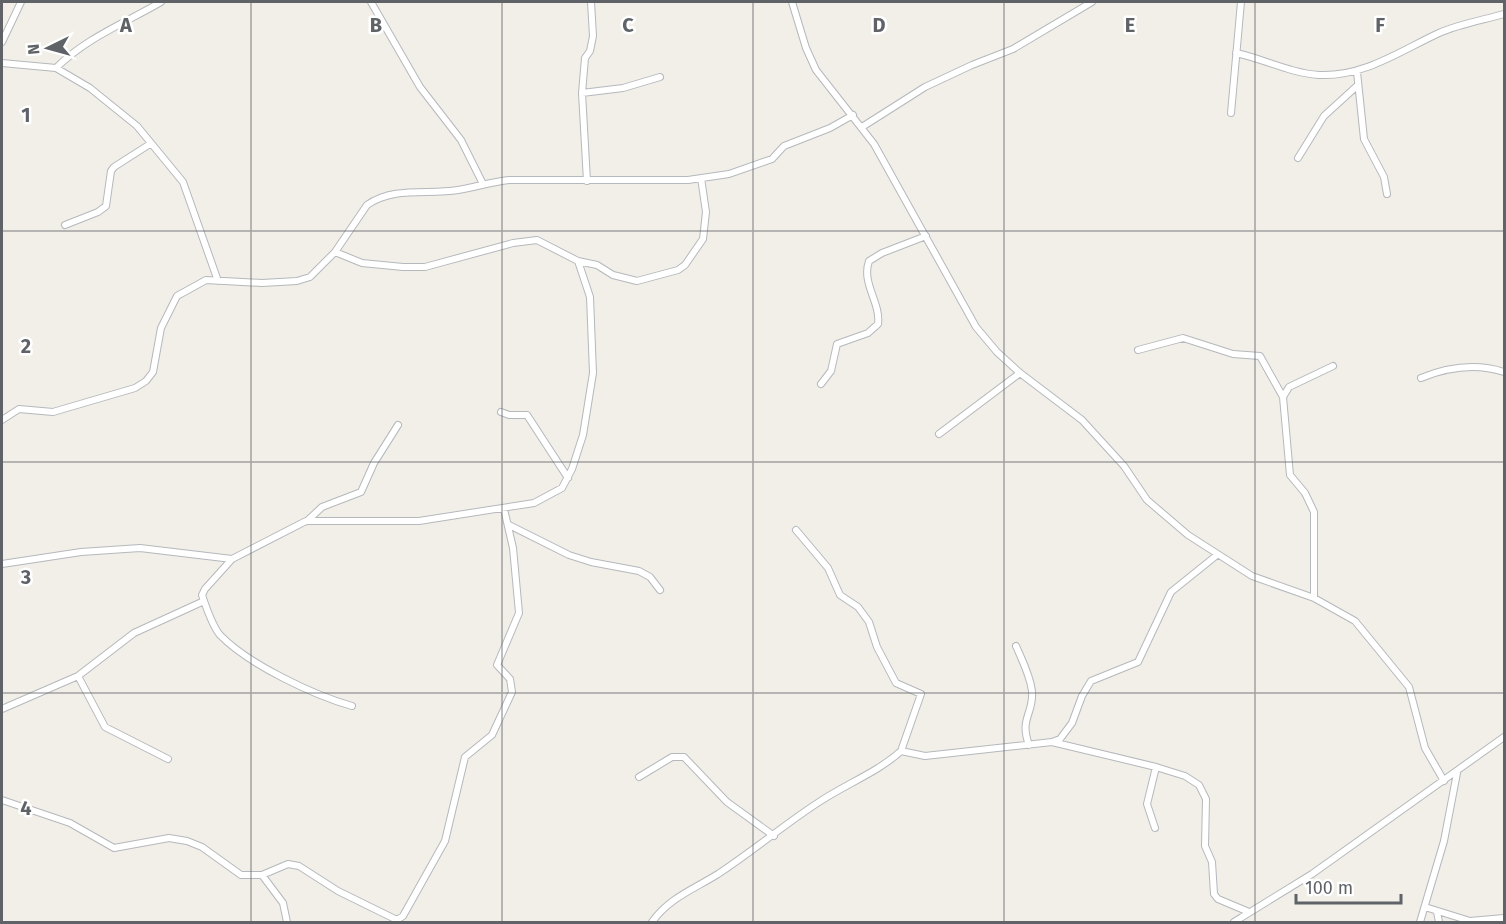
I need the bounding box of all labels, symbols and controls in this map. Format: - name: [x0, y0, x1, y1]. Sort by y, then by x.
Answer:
- text: A: [119, 13, 133, 37]
- text: B: [370, 13, 382, 37]
- text: C: [622, 13, 634, 37]
- text: D: [872, 13, 886, 37]
- text: E: [1125, 13, 1135, 37]
- text: F: [1375, 13, 1385, 37]
- north arrow: [18, 18, 78, 78]
- text: N: [24, 43, 43, 55]
- text: 1: [21, 103, 31, 127]
- text: 2: [21, 334, 31, 358]
- text: 3: [20, 565, 31, 589]
- text: 4: [20, 796, 32, 820]
- scale bar: [1296, 867, 1401, 905]
- text: 100 m: [1305, 877, 1353, 899]

